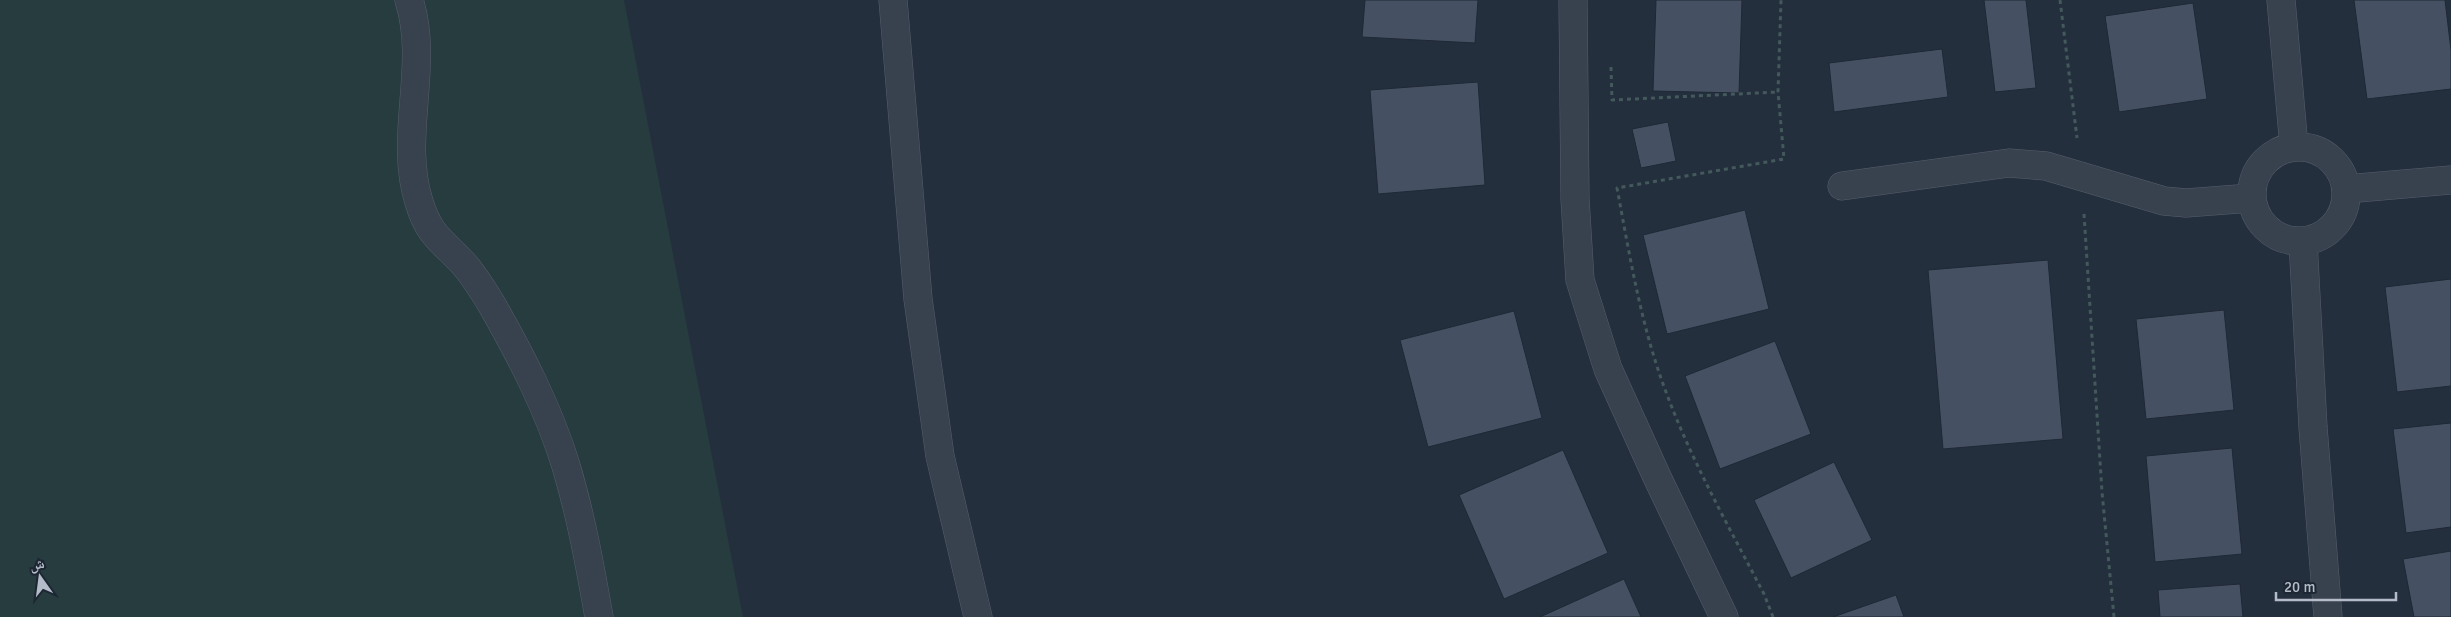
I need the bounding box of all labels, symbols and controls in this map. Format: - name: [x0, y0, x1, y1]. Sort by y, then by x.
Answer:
- north arrow: [15, 552, 65, 602]
- text: ش: [28, 555, 46, 575]
- scale bar: [2276, 570, 2396, 602]
- text: 20 m: [2284, 578, 2315, 596]

